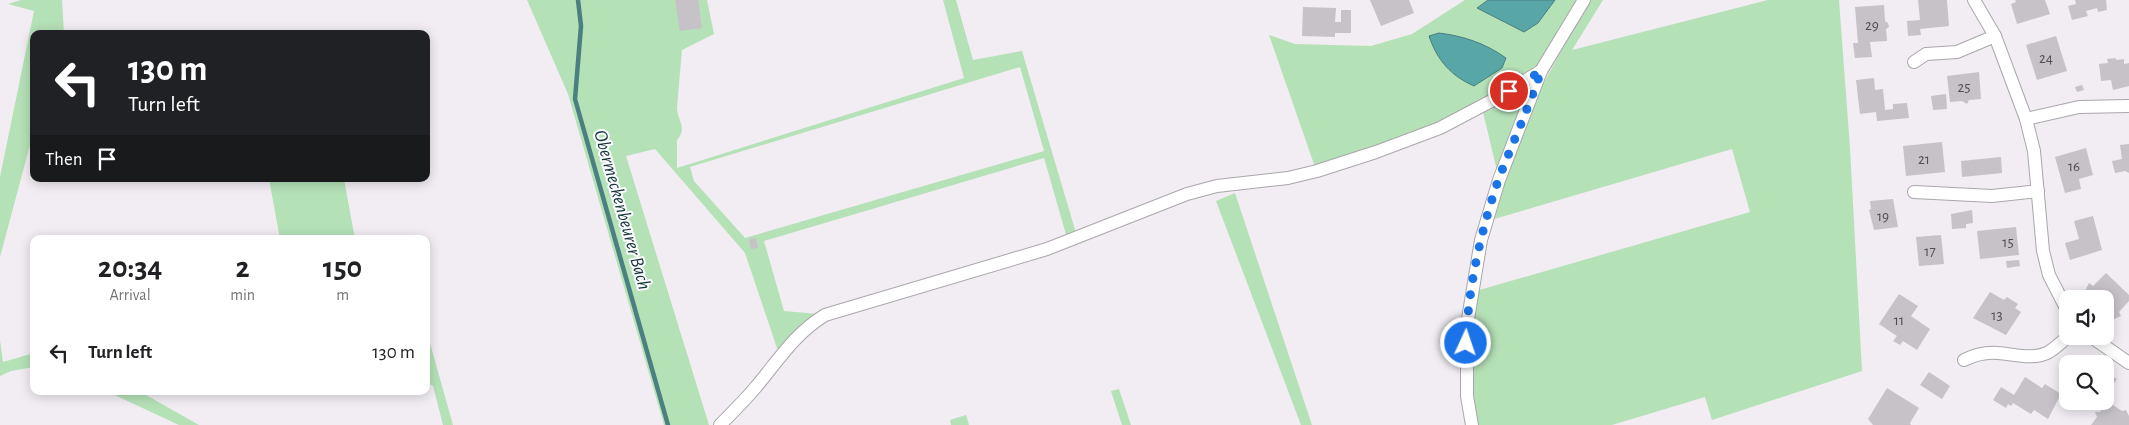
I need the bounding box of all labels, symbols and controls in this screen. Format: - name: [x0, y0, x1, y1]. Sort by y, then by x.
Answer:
- house number: 29: [1865, 18, 1879, 33]
- icon: left: [45, 50, 110, 115]
- house number: 24: [2039, 51, 2053, 66]
- text: 130 m: [128, 52, 207, 87]
- pin: [1488, 70, 1530, 112]
- icon: arrive: [1495, 77, 1523, 105]
- house number: 25: [1957, 80, 1971, 95]
- text: Turn left: [128, 93, 200, 115]
- water label: Obermeckenbeurer Bach: [590, 128, 654, 292]
- icon: arrive: [93, 145, 121, 173]
- text: Then: [45, 150, 83, 169]
- house number: 21: [1918, 152, 1930, 167]
- house number: 16: [2068, 159, 2080, 174]
- house number: 19: [1877, 209, 1889, 224]
- house number: 15: [2002, 235, 2014, 250]
- house number: 17: [1924, 244, 1936, 259]
- text: 20:34: [98, 253, 162, 283]
- text: 2: [236, 253, 250, 283]
- text: 150: [323, 253, 362, 283]
- text: Arrival: [110, 287, 151, 303]
- text: min: [230, 287, 255, 303]
- text: m: [336, 287, 349, 303]
- map controls: [2059, 290, 2114, 410]
- button: sound: [2059, 290, 2114, 345]
- house number: 13: [1991, 308, 2003, 323]
- house number: 11: [1894, 313, 1904, 328]
- position arrow: [1439, 316, 1491, 368]
- icon: left: [45, 339, 73, 367]
- text: Turn left: [88, 343, 152, 362]
- text: 130 m: [372, 343, 415, 362]
- button: search: [2059, 355, 2114, 410]

